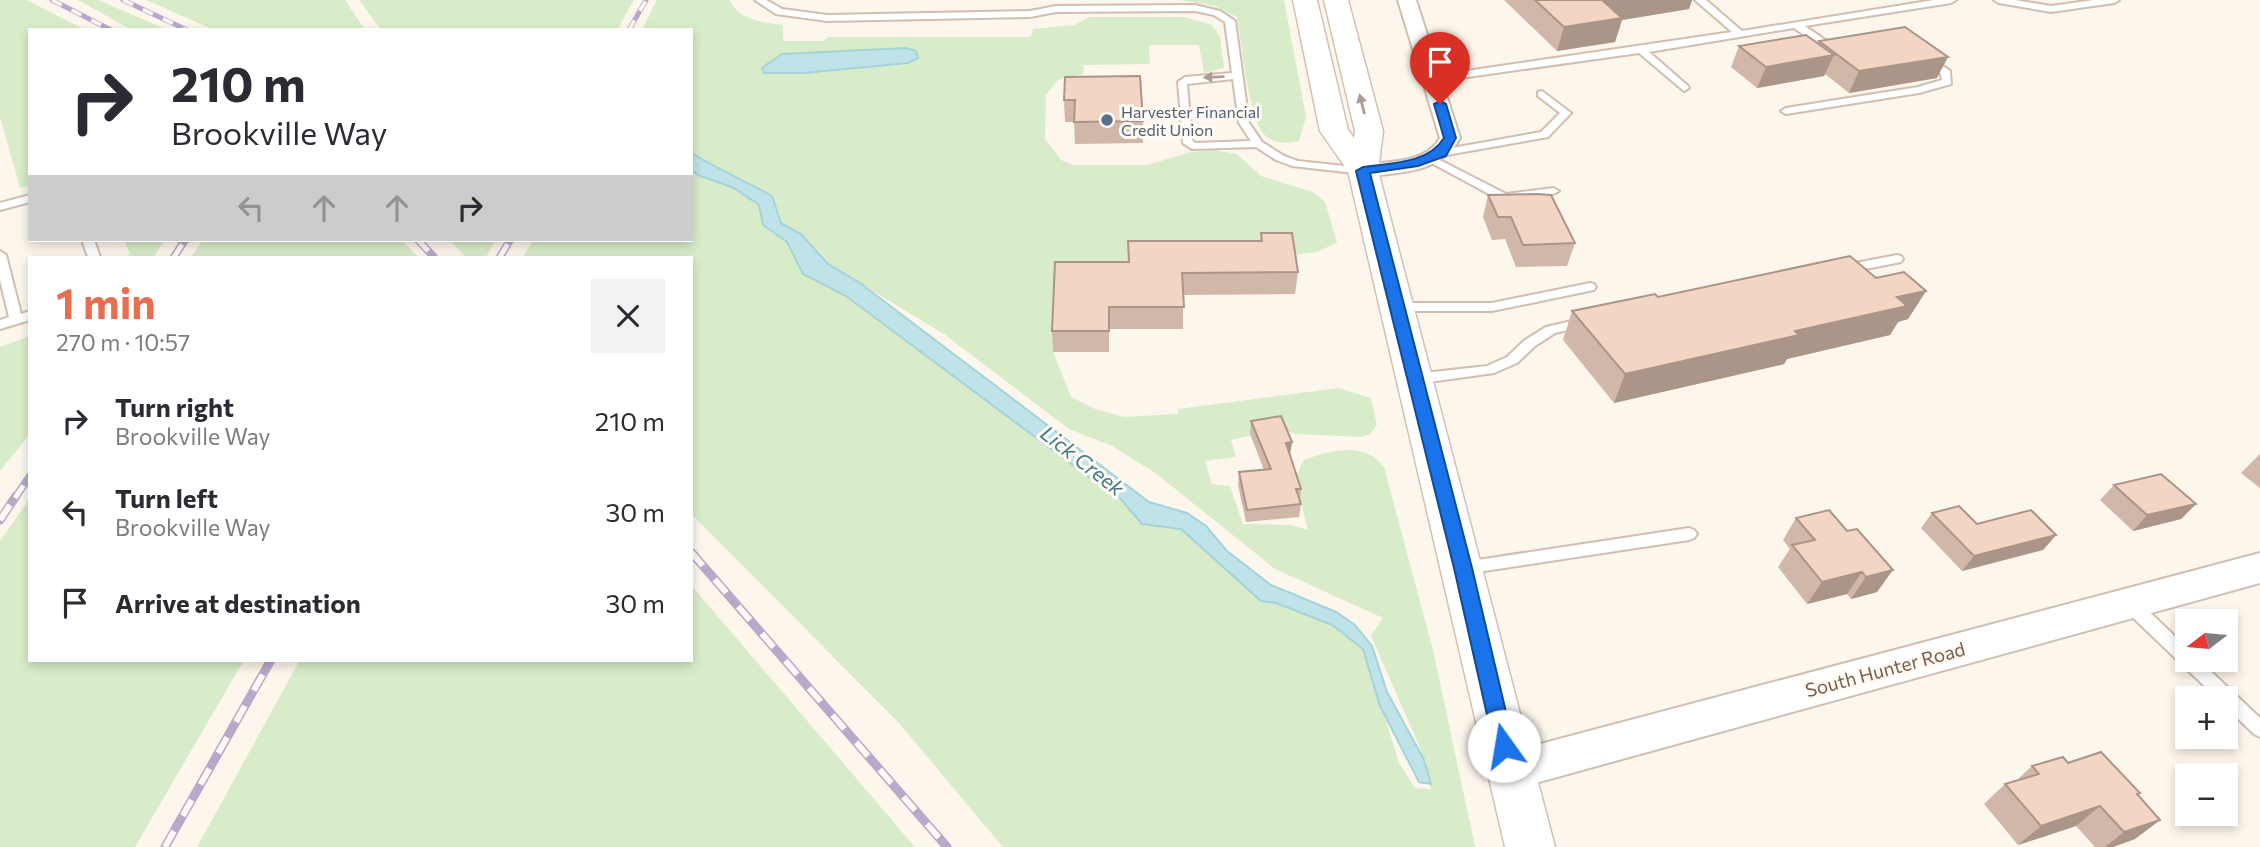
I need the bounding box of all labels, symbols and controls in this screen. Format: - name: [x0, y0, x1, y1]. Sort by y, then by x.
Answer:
- pin: [1410, 32, 1470, 104]
- icon: arrive: [1421, 43, 1459, 81]
- text: 210 m: [171, 52, 306, 112]
- icon: right: [56, 56, 147, 147]
- one-way arrow: [1203, 71, 1225, 83]
- one-way arrow: [1356, 93, 1367, 115]
- place label: Harvester Financial Credit Union: [1121, 102, 1260, 139]
- text: Brookville Way: [171, 112, 387, 152]
- marker: Harvester Financial Credit Union: [1099, 112, 1115, 128]
- icon: left: [232, 189, 270, 227]
- icon: ahead: [305, 189, 343, 227]
- icon: ahead: [378, 189, 416, 227]
- icon: right: [451, 189, 489, 227]
- text: 1 min: [56, 276, 156, 328]
- button: close: [591, 279, 665, 353]
- text: 270 m · 10:57: [56, 328, 190, 356]
- text: Turn right: [115, 391, 234, 422]
- icon: right: [56, 402, 94, 440]
- text: 210 m: [595, 405, 665, 436]
- water label: Lick Creek: [1036, 420, 1130, 501]
- text: Brookville Way: [115, 422, 270, 450]
- text: Turn left: [115, 482, 218, 513]
- icon: left: [56, 493, 94, 531]
- text: 30 m: [606, 496, 665, 527]
- text: Brookville Way: [115, 513, 270, 541]
- icon: arrive: [56, 584, 94, 622]
- text: Arrive at destination: [115, 587, 361, 618]
- text: 30 m: [606, 587, 665, 618]
- north arrow: [2175, 609, 2238, 672]
- map controls: [2175, 609, 2238, 826]
- street label: South Hunter Road: [1803, 637, 1967, 701]
- button: +: [2175, 686, 2238, 749]
- position arrow: [1467, 709, 1541, 783]
- button: −: [2175, 763, 2238, 826]

